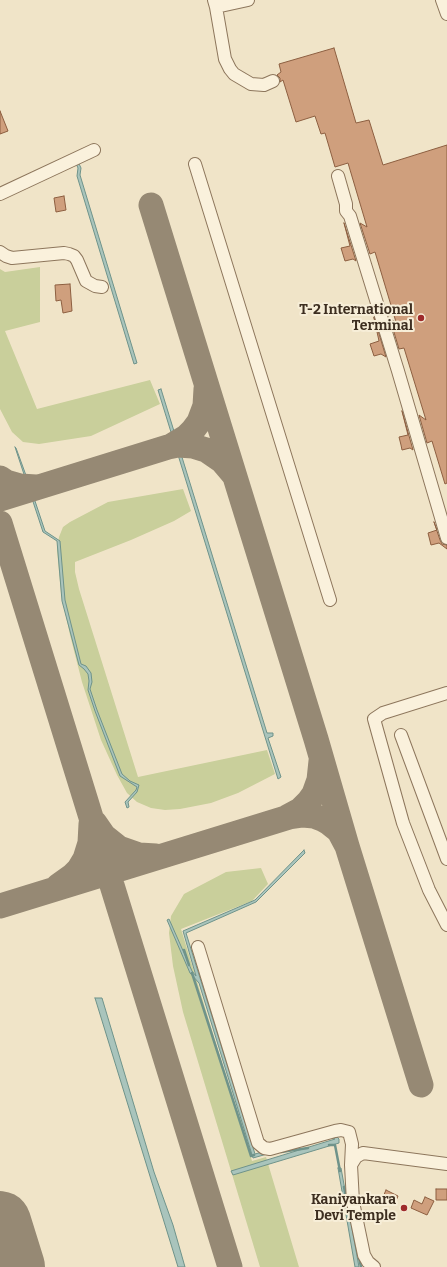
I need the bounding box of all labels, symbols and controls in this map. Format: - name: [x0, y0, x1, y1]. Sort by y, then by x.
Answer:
- place label: T-2 International Terminal: [299, 302, 413, 334]
- marker: T-2 International Terminal: [416, 313, 426, 323]
- place label: Kaniyankara Devi Temple: [311, 1192, 396, 1224]
- marker: Kaniyankara Devi Temple: [399, 1203, 409, 1213]

